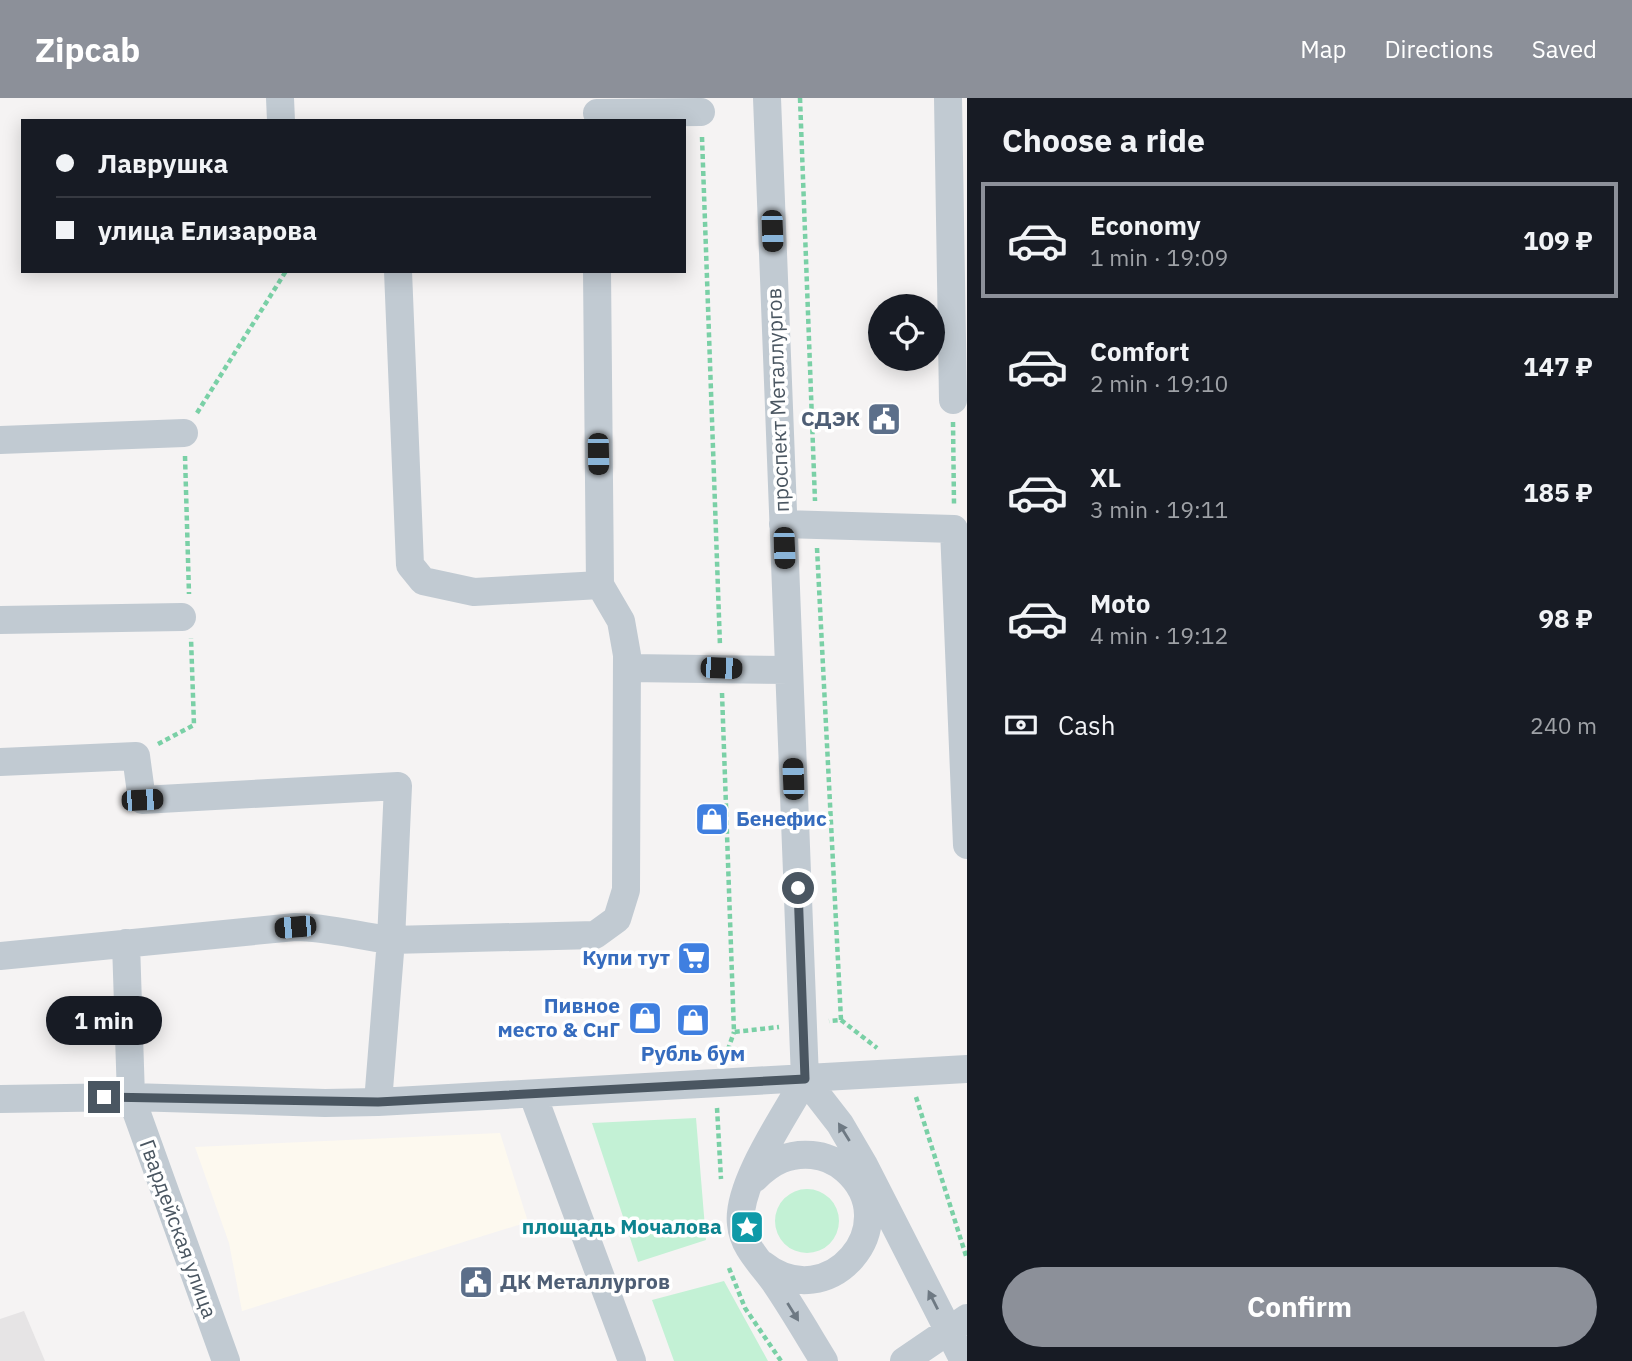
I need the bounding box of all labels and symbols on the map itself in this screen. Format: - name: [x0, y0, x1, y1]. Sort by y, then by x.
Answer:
- car: [761, 210, 784, 252]
- street label: проспект Металлургов: [759, 287, 795, 513]
- public building icon: СДЭК: [865, 400, 903, 438]
- place label: СДЭК: [801, 404, 860, 432]
- car: [588, 433, 609, 475]
- car: [773, 527, 796, 569]
- car: [700, 657, 743, 679]
- car: [782, 758, 805, 800]
- car: [121, 788, 164, 812]
- shop icon: Бенефис: [693, 800, 731, 838]
- place label: Бенефис: [736, 804, 827, 832]
- route start: [782, 872, 814, 904]
- car: [274, 915, 317, 939]
- supermarket icon: Купи тут: [675, 939, 713, 977]
- place label: Купи тут: [582, 943, 670, 971]
- place label: Пивное место & СнГ: [497, 991, 620, 1043]
- callout: 1 min: [46, 996, 162, 1044]
- shop icon: Пивное место & СнГ: [626, 999, 664, 1037]
- shop icon: Рубль бум: [674, 1001, 712, 1039]
- place label: Рубль бум: [641, 1039, 745, 1067]
- route end: [88, 1081, 120, 1113]
- one-way arrow: [837, 1122, 850, 1141]
- street label: Гвардейская улица: [134, 1136, 224, 1322]
- place icon: площадь Мочалова: [728, 1208, 766, 1246]
- place label: площадь Мочалова: [522, 1212, 722, 1240]
- public building icon: ДК Металлургов: [457, 1263, 495, 1301]
- place label: ДК Металлургов: [500, 1267, 670, 1295]
- one-way arrow: [928, 1290, 939, 1310]
- one-way arrow: [787, 1302, 800, 1322]

